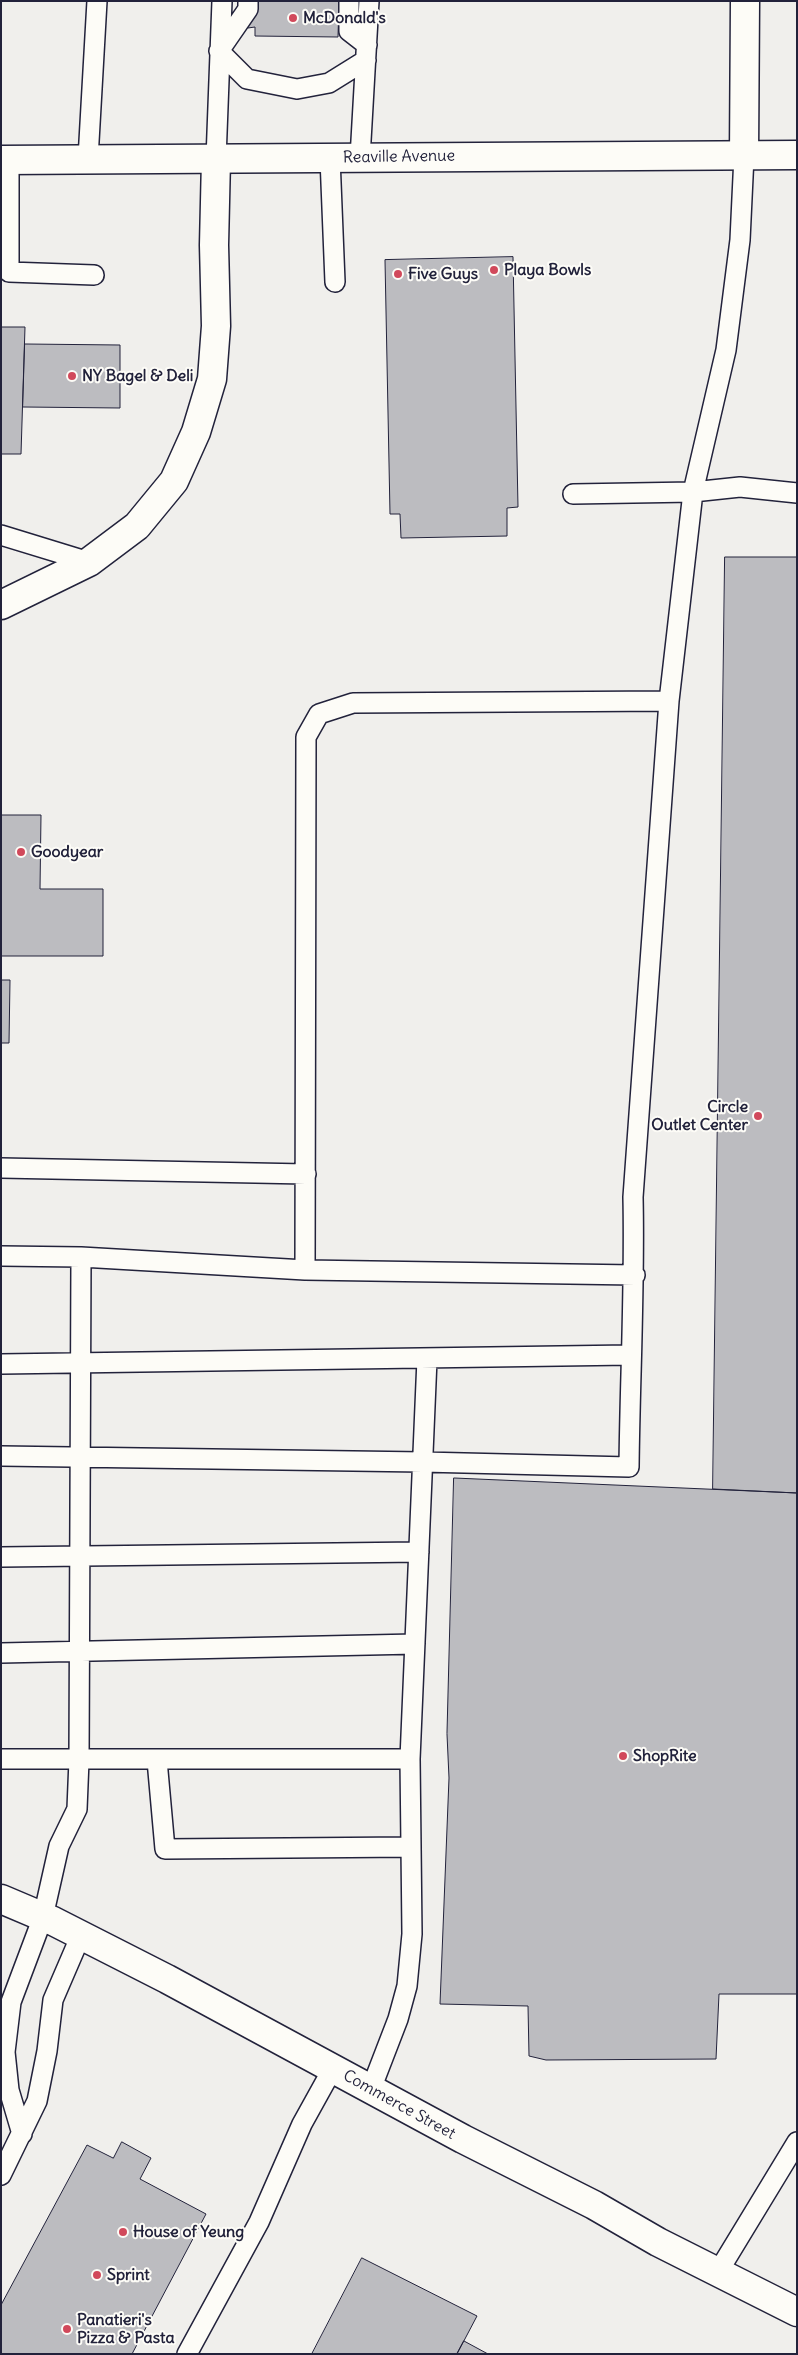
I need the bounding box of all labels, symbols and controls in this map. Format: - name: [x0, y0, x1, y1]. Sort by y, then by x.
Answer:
- place label: McDonald's: [303, 8, 386, 28]
- marker: McDonald's: [287, 12, 299, 24]
- street label: Reaville Avenue: [343, 146, 455, 168]
- place label: Playa Bowls: [504, 260, 591, 280]
- place label: Five Guys: [408, 264, 478, 284]
- marker: Playa Bowls: [488, 264, 500, 276]
- marker: Five Guys: [392, 268, 404, 280]
- place label: NY Bagel & Deli: [82, 366, 193, 386]
- marker: NY Bagel & Deli: [66, 370, 78, 382]
- place label: Goodyear: [31, 842, 103, 862]
- marker: Goodyear: [15, 846, 27, 858]
- place label: Circle Outlet Center: [651, 1097, 748, 1135]
- marker: Circle Outlet Center: [752, 1110, 764, 1122]
- place label: ShopRite: [633, 1746, 697, 1766]
- marker: ShopRite: [617, 1750, 629, 1762]
- street label: Commerce Street: [339, 2066, 459, 2144]
- place label: House of Yeung: [133, 2222, 244, 2242]
- marker: House of Yeung: [117, 2226, 129, 2238]
- place label: Sprint: [107, 2265, 150, 2285]
- marker: Sprint: [91, 2269, 103, 2281]
- place label: Panatieri's Pizza & Pasta: [77, 2310, 175, 2348]
- marker: Panatieri's Pizza & Pasta: [61, 2323, 73, 2335]

